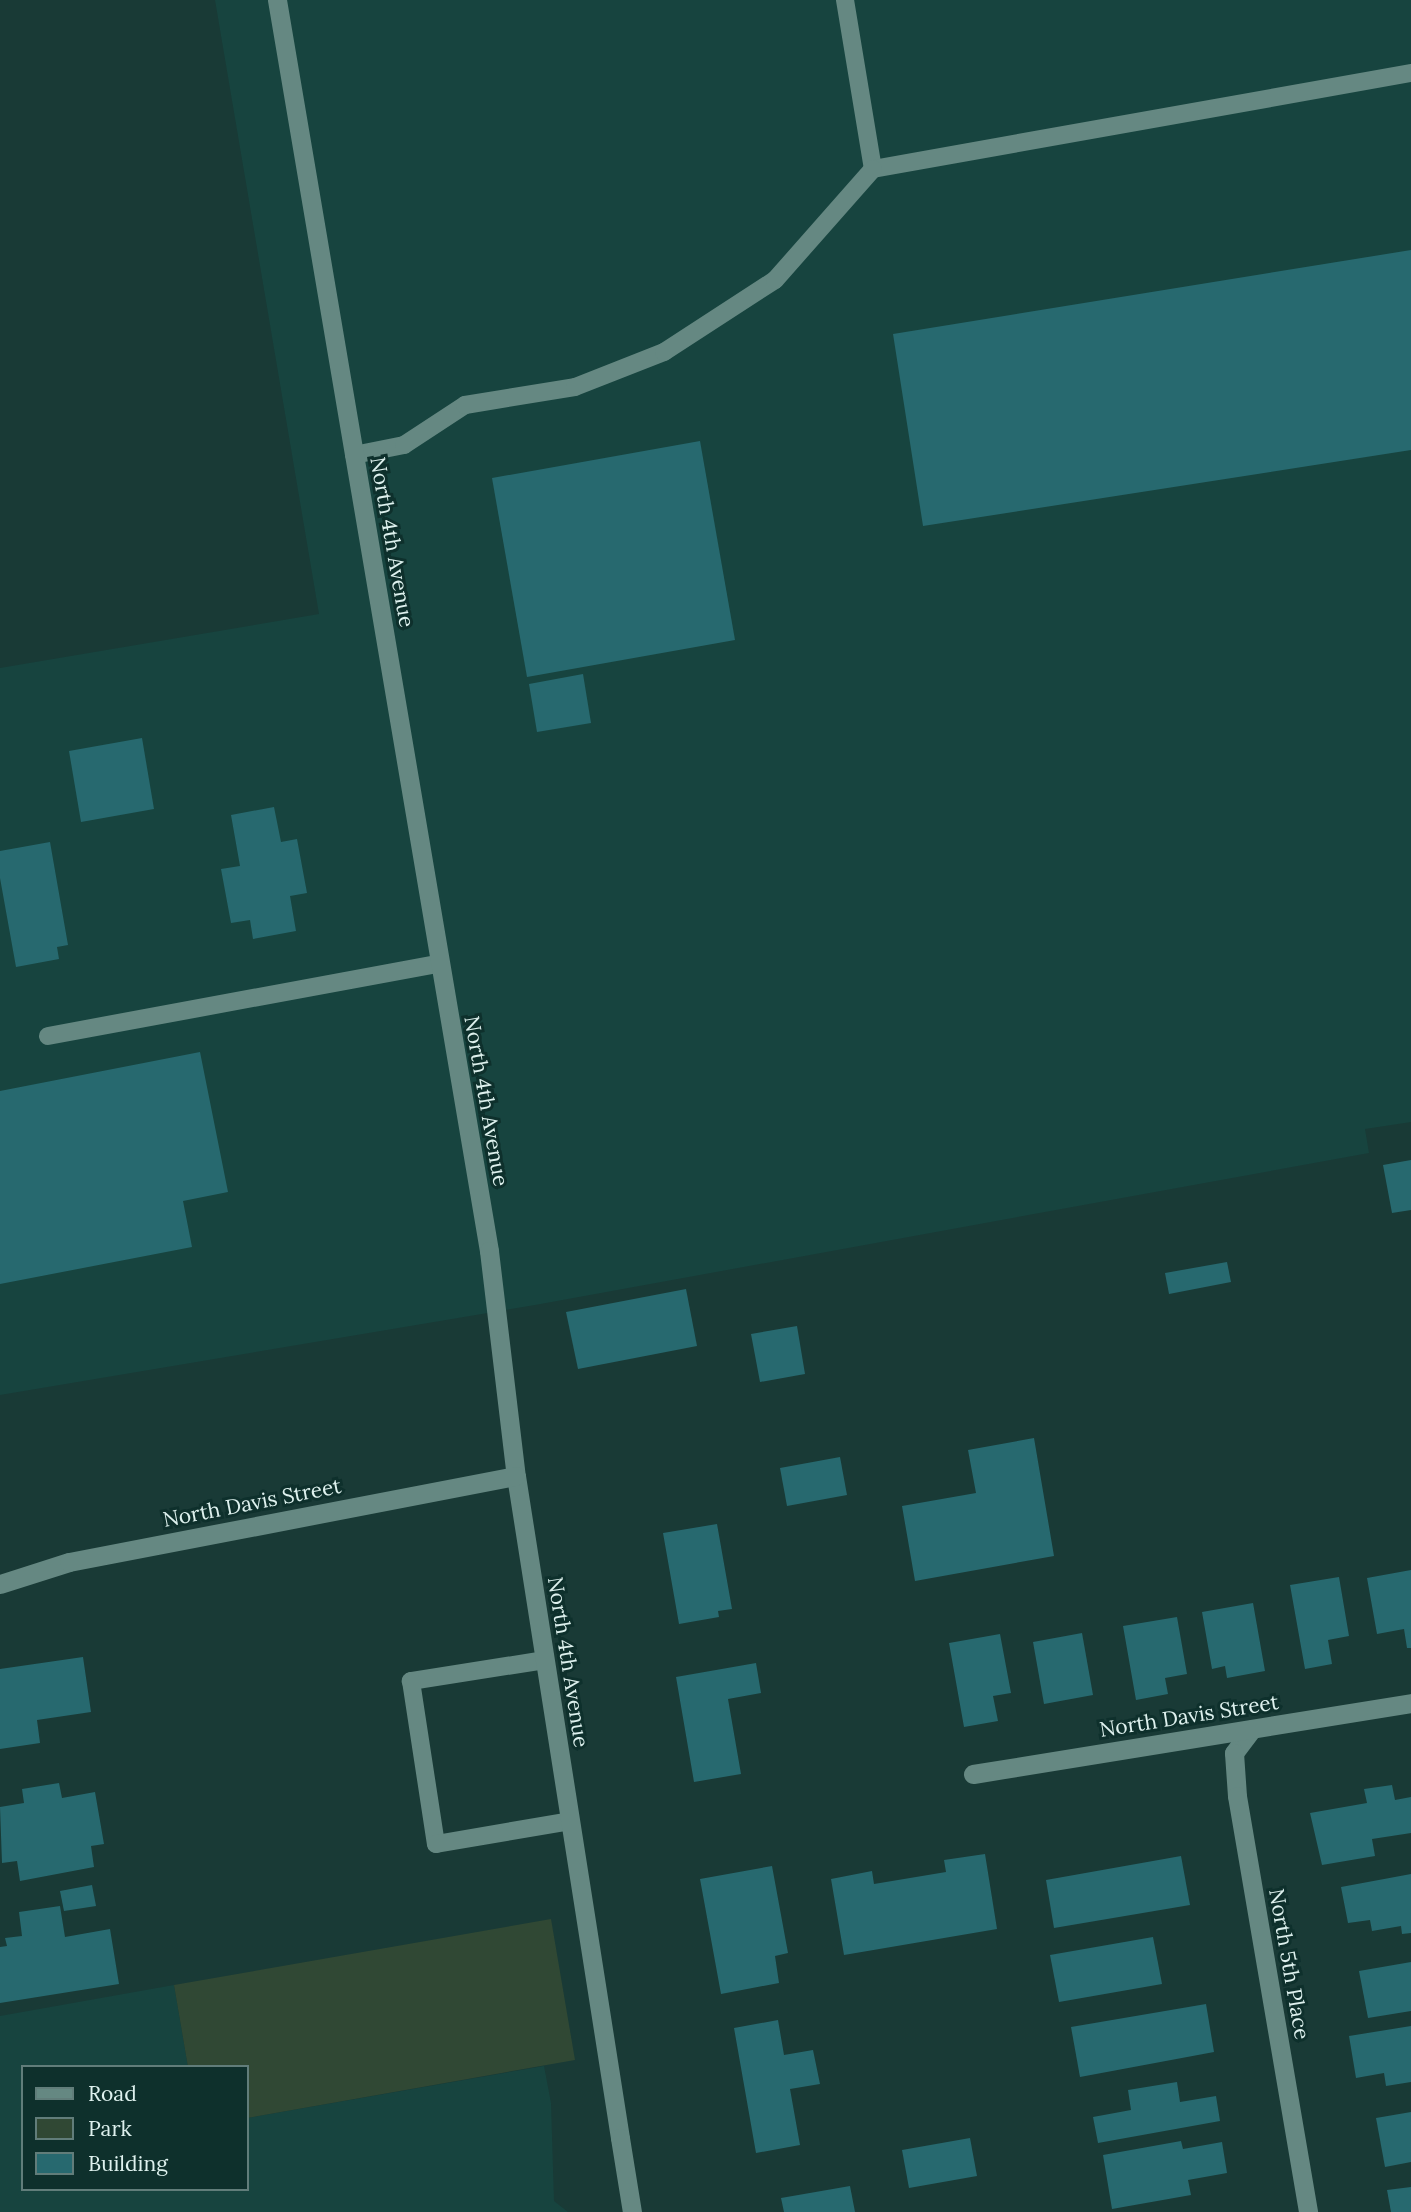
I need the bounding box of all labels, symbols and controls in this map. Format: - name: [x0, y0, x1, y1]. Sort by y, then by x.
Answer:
- street label: North 4th Avenue: [365, 455, 419, 629]
- street label: North 4th Avenue: [459, 1014, 513, 1188]
- street label: North Davis Street: [161, 1473, 343, 1533]
- street label: North 4th Avenue: [542, 1575, 594, 1749]
- street label: North Davis Street: [1098, 1689, 1280, 1743]
- street label: North 5th Place: [1263, 1887, 1315, 2041]
- legend: [21, 2065, 248, 2191]
- text: Road: [88, 2080, 137, 2107]
- text: Park: [88, 2115, 132, 2142]
- text: Building: [88, 2150, 168, 2177]

